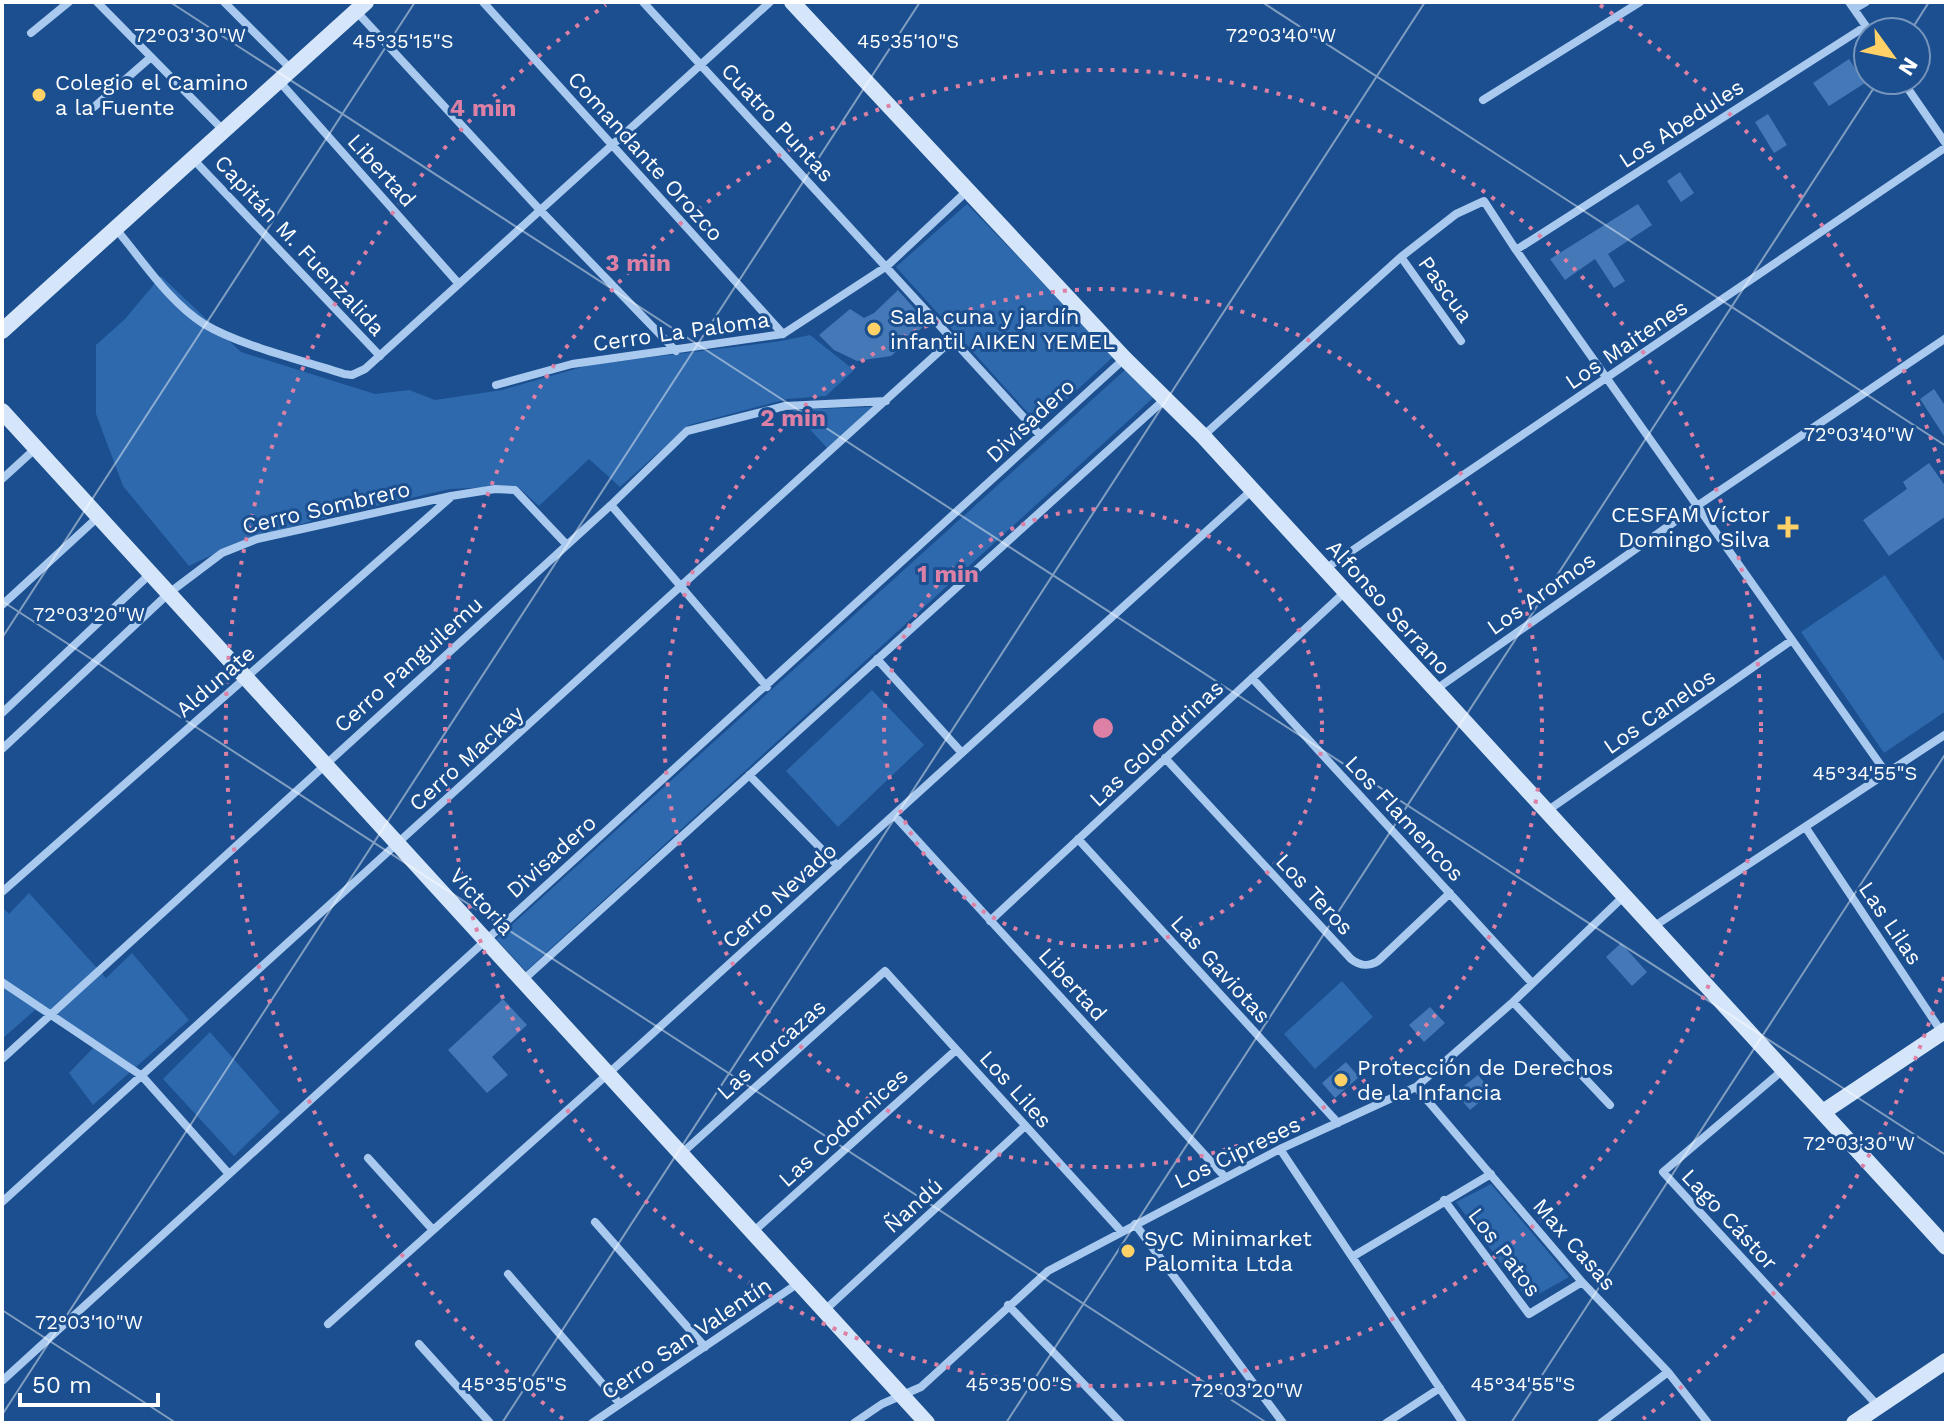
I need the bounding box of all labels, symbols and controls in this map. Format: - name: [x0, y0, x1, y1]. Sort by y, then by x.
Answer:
- north arrow: [1852, 16, 1932, 96]
- text: 72°03'30"W: [134, 23, 246, 47]
- text: 72°03'40"W: [1226, 23, 1336, 47]
- text: 45°35'15"S: [352, 29, 454, 53]
- text: 45°35'10"S: [857, 29, 959, 53]
- text: N: [1893, 53, 1923, 80]
- street label: Cuatro Puntas: [716, 58, 839, 187]
- street label: Comandante Orozco: [563, 66, 728, 246]
- place label: Colegio el Camino a la Fuente: [55, 70, 248, 120]
- street label: Los Abedules: [1614, 74, 1748, 173]
- marker: Colegio el Camino a la Fuente: [30, 86, 48, 104]
- text: 4 min: [450, 94, 516, 122]
- street label: Libertad: [342, 129, 421, 212]
- street label: Capitán M. Fuenzalida: [209, 150, 390, 341]
- text: 3 min: [605, 249, 671, 277]
- street label: Pascua: [1413, 251, 1478, 327]
- street label: Los Maitenes: [1560, 294, 1692, 394]
- place label: Sala cuna y jardín infantil AIKEN YEMEL: [890, 304, 1115, 354]
- street label: Cerro La Paloma: [591, 307, 771, 356]
- marker: Sala cuna y jardín infantil AIKEN YEMEL: [865, 320, 883, 338]
- street label: Divisadero: [981, 373, 1080, 467]
- text: 2 min: [760, 404, 826, 432]
- text: 72°03'40"W: [1804, 422, 1914, 446]
- street label: Cerro Sombrero: [240, 476, 412, 539]
- place label: CESFAM Víctor Domingo Silva: [1611, 502, 1770, 552]
- marker: CESFAM Víctor Domingo Silva: [1777, 516, 1799, 538]
- street label: Alfonso Serrano: [1322, 535, 1456, 680]
- street label: Los Aromos: [1482, 547, 1600, 640]
- text: 1 min: [917, 560, 979, 588]
- street label: Cerro Panguilemu: [329, 591, 488, 737]
- text: 72°03'20"W: [33, 602, 145, 626]
- street label: Aldunate: [171, 640, 260, 722]
- street label: Los Canelos: [1599, 664, 1720, 759]
- street label: Las Golondrinas: [1084, 675, 1228, 812]
- street label: Cerro Mackay: [404, 700, 529, 816]
- centre of rings: [1089, 714, 1117, 742]
- street label: Los Flamencos: [1340, 751, 1469, 886]
- text: 45°34'55"S: [1813, 761, 1917, 785]
- street label: Divisadero: [502, 810, 601, 903]
- street label: Cerro Nevado: [717, 838, 842, 953]
- street label: Los Teros: [1271, 849, 1358, 940]
- street label: Victoria: [444, 863, 519, 940]
- street label: Las Lilas: [1854, 877, 1927, 969]
- street label: Las Gaviotas: [1166, 910, 1276, 1028]
- street label: Libertad: [1033, 943, 1112, 1026]
- street label: Las Torcazas: [712, 994, 831, 1105]
- street label: Los Liles: [975, 1046, 1057, 1133]
- place label: Protección de Derechos de la Infancia: [1357, 1055, 1613, 1105]
- street label: Las Codornices: [774, 1063, 913, 1192]
- marker: Protección de Derechos de la Infancia: [1332, 1071, 1350, 1089]
- street label: Los Cipreses: [1170, 1111, 1304, 1194]
- text: 72°03'30"W: [1803, 1131, 1915, 1155]
- street label: Lago Cástor: [1677, 1164, 1783, 1275]
- street label: Ñandú: [879, 1173, 948, 1238]
- street label: Max Casas: [1528, 1193, 1621, 1295]
- street label: Los Patos: [1463, 1203, 1546, 1302]
- place label: SyC Minimarket Palomita Ltda: [1144, 1226, 1312, 1276]
- marker: SyC Minimarket Palomita Ltda: [1119, 1242, 1137, 1260]
- street label: Cerro San Valentín: [596, 1272, 776, 1405]
- text: 72°03'10"W: [35, 1310, 143, 1334]
- scale bar: [20, 1357, 158, 1407]
- text: 50 m: [32, 1371, 92, 1399]
- text: 45°35'05"S: [461, 1372, 567, 1396]
- text: 45°35'00"S: [966, 1372, 1072, 1396]
- text: 45°34'55"S: [1471, 1372, 1575, 1396]
- text: 72°03'20"W: [1191, 1378, 1303, 1402]

